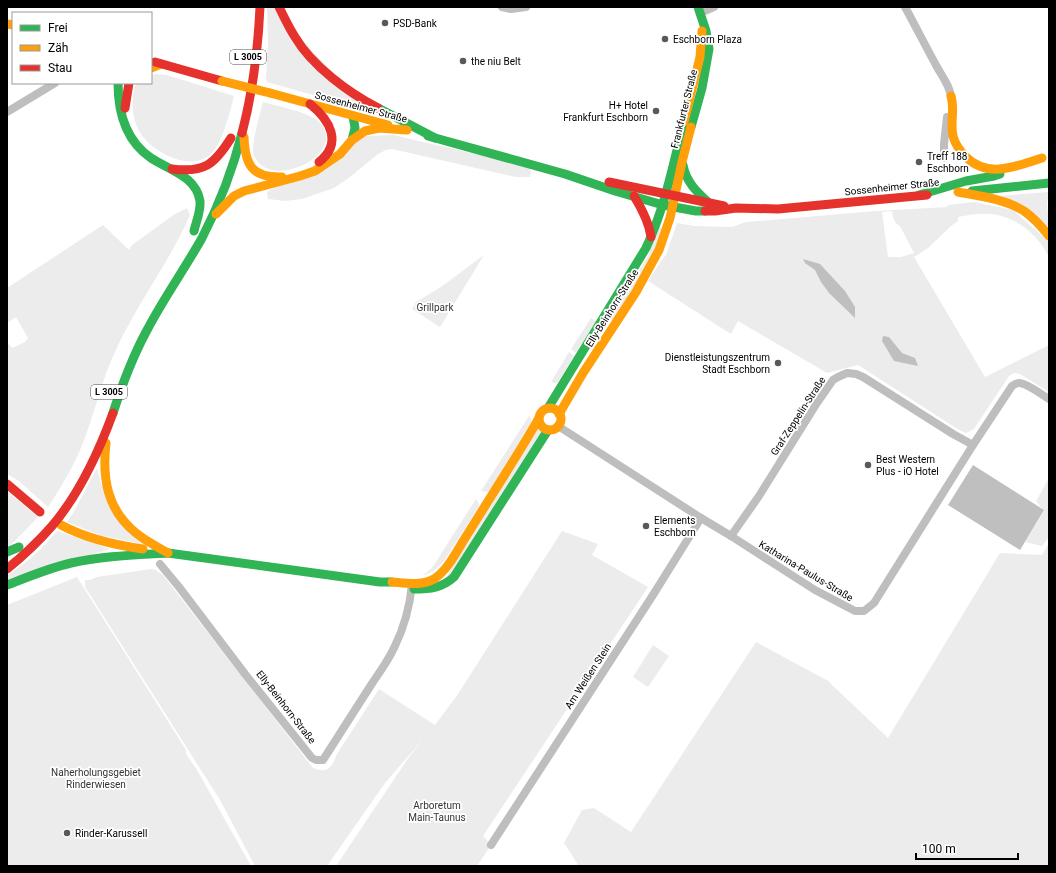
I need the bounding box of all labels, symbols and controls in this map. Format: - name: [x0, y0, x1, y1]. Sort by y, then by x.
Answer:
- legend: [12, 12, 152, 84]
- marker: PSD-Bank: [380, 18, 390, 28]
- place label: PSD-Bank: [393, 18, 438, 29]
- text: Frei: [48, 21, 68, 35]
- marker: Eschborn Plaza: [660, 34, 670, 44]
- place label: Eschborn Plaza: [673, 34, 742, 45]
- text: Zäh: [48, 41, 68, 55]
- road number: L 3005: [230, 50, 266, 64]
- marker: the niu Belt: [458, 56, 468, 66]
- place label: the niu Belt: [471, 56, 521, 67]
- text: Stau: [48, 61, 72, 75]
- street label: Frankfurter Straße: [669, 68, 699, 150]
- street label: Sossenheimer Straße: [314, 89, 408, 125]
- place label: H+ Hotel Frankfurt Eschborn: [563, 100, 648, 123]
- marker: H+ Hotel Frankfurt Eschborn: [651, 106, 661, 116]
- place label: Treff 188 Eschborn: [927, 151, 969, 174]
- marker: Treff 188 Eschborn: [914, 157, 924, 167]
- street label: Sossenheimer Straße: [844, 177, 940, 197]
- street label: Elly-Beinhorn-Straße: [584, 267, 640, 349]
- park label: Grillpark: [416, 302, 454, 313]
- place label: Dienstleistungszentrum Stadt Eschborn: [665, 352, 770, 375]
- marker: Dienstleistungszentrum Stadt Eschborn: [773, 358, 783, 368]
- street label: Graf-Zeppelin-Straße: [768, 375, 828, 457]
- road number: L 3005: [91, 385, 127, 399]
- place label: Best Western Plus - iO Hotel: [876, 454, 939, 477]
- marker: Best Western Plus - iO Hotel: [863, 460, 873, 470]
- place label: Elements Eschborn: [654, 515, 696, 538]
- marker: Elements Eschborn: [641, 521, 651, 531]
- street label: Katharina-Paulus-Straße: [757, 539, 855, 603]
- street label: Am Weißen Stein: [563, 641, 613, 711]
- street label: Elly-Beinhorn-Straße: [254, 668, 318, 746]
- park label: Naherholungsgebiet Rinderwiesen: [51, 767, 141, 790]
- park label: Arboretum Main-Taunus: [408, 800, 466, 823]
- marker: Rinder-Karussell: [62, 828, 72, 838]
- place label: Rinder-Karussell: [75, 828, 147, 839]
- scale bar: [916, 835, 1018, 861]
- text: 100 m: [922, 842, 956, 856]

